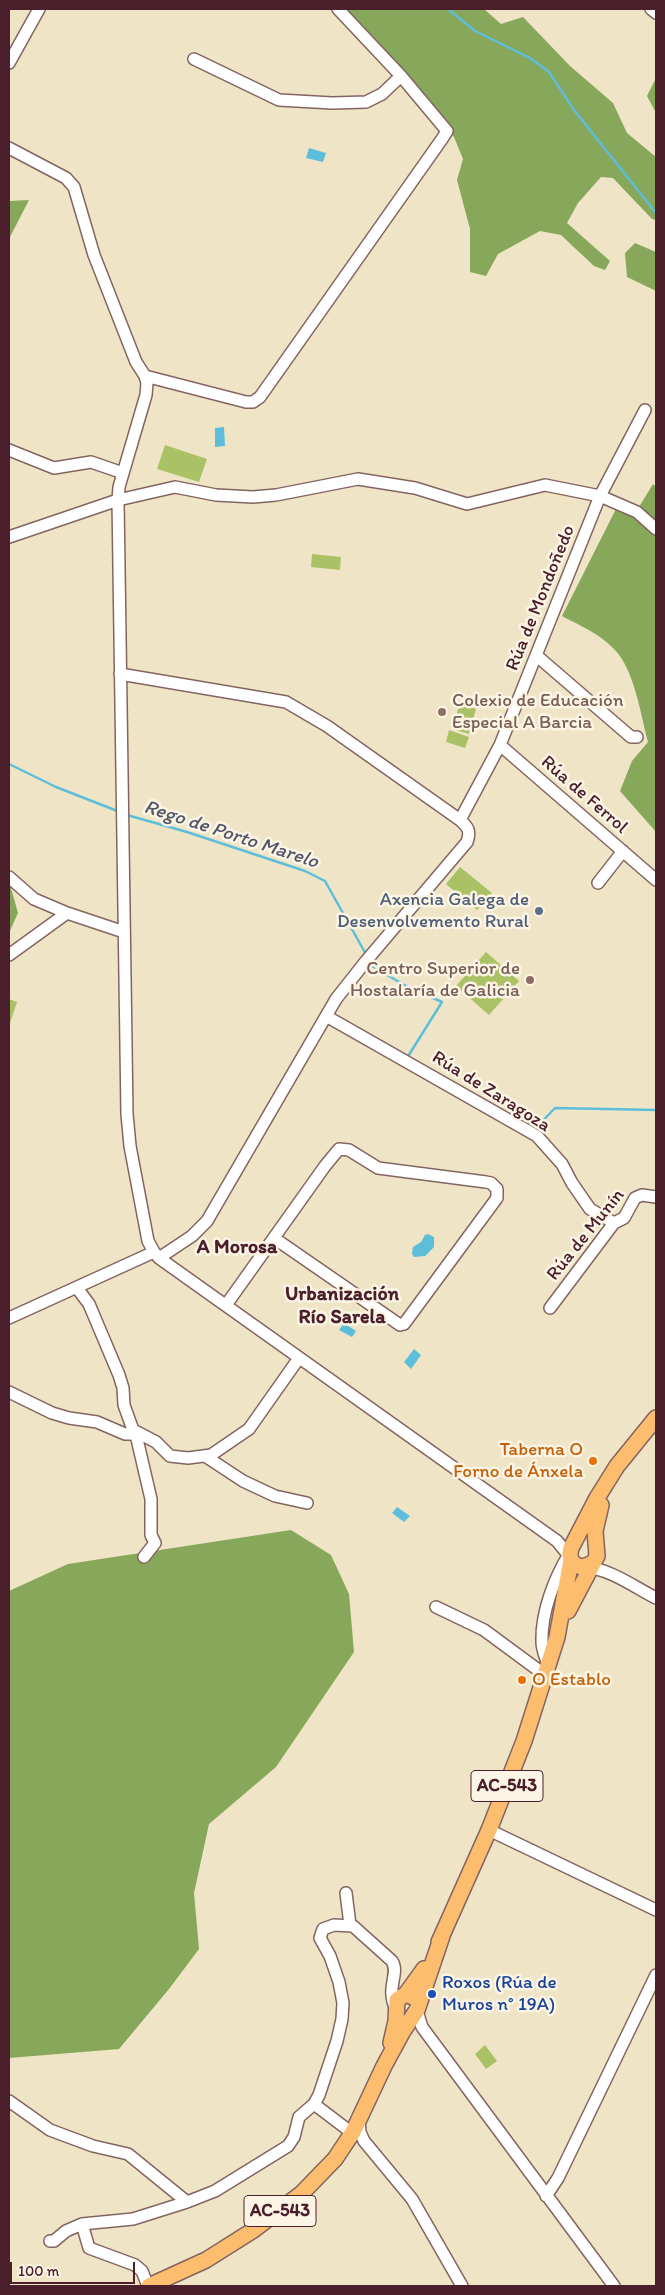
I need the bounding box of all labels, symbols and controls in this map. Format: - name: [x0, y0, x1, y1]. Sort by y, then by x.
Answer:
- street label: Rúa de Mondoñedo: [501, 522, 581, 674]
- place label: Colexio de Educación Especial A Barcia: [452, 690, 624, 734]
- marker: Colexio de Educación Especial A Barcia: [436, 706, 448, 718]
- street label: Rúa de Ferrol: [536, 751, 632, 839]
- water label: Rego de Porto Marelo: [141, 795, 321, 875]
- place label: Axencia Galega de Desenvolvemento Rural: [337, 889, 529, 933]
- marker: Axencia Galega de Desenvolvemento Rural: [533, 905, 545, 917]
- place label: Centro Superior de Hostalaría de Galicia: [350, 958, 520, 1002]
- marker: Centro Superior de Hostalaría de Galicia: [524, 974, 536, 986]
- street label: Rúa de Zaragoza: [428, 1046, 554, 1138]
- street label: Rúa de Munín: [542, 1185, 630, 1285]
- district label: A Morosa: [197, 1236, 277, 1260]
- district label: Urbanización Río Sarela: [285, 1283, 399, 1330]
- place label: Taberna O Forno de Ánxela: [453, 1439, 583, 1483]
- marker: Taberna O Forno de Ánxela: [587, 1455, 599, 1467]
- place label: O Establo: [532, 1669, 611, 1691]
- marker: O Establo: [516, 1674, 528, 1686]
- road number: AC-543: [471, 1770, 543, 1802]
- place label: Roxos (Rúa de Muros n° 19A): [442, 1972, 557, 2016]
- marker: Roxos (Rúa de Muros n° 19A): [426, 1988, 438, 2000]
- road number: AC-543: [244, 2196, 316, 2226]
- scale bar: [12, 2252, 138, 2284]
- text: 100 m: [18, 2262, 59, 2280]

